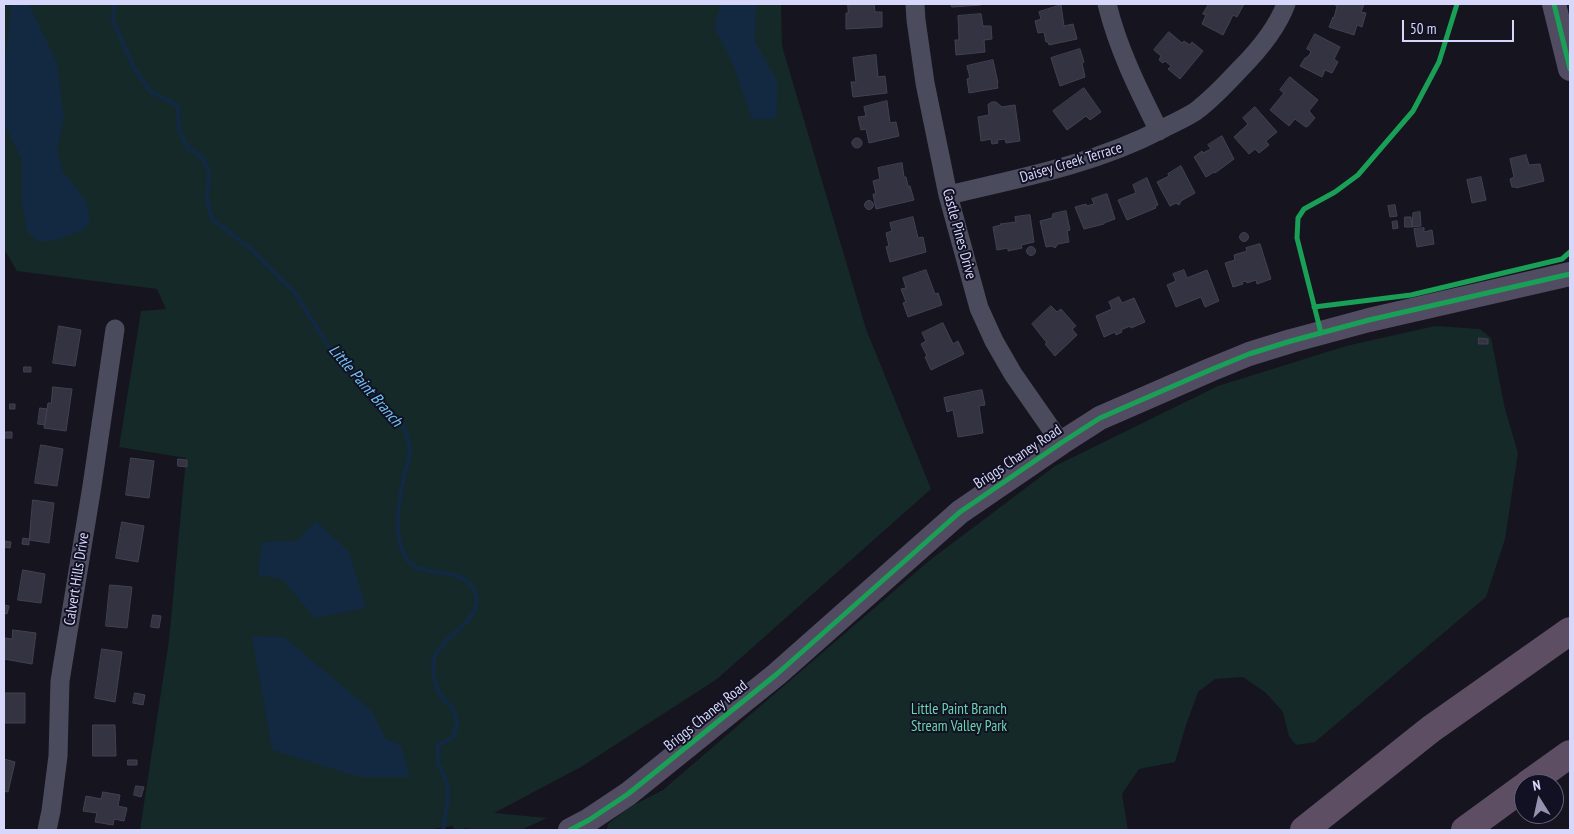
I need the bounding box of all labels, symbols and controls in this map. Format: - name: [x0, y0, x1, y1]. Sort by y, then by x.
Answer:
- scale bar: [1404, 10, 1516, 42]
- text: 50 m: [1410, 19, 1436, 38]
- street label: Daisey Creek Terrace: [1018, 139, 1124, 187]
- street label: Castle Pines Drive: [938, 187, 980, 281]
- water label: Little Paint Branch: [324, 341, 406, 431]
- street label: Briggs Chaney Road: [971, 421, 1065, 493]
- street label: Calvert Hills Drive: [61, 531, 93, 627]
- street label: Briggs Chaney Road: [661, 677, 751, 755]
- park label: Little Paint Branch Stream Valley Park: [911, 701, 1007, 736]
- north arrow: [1514, 774, 1564, 824]
- text: N: [1531, 776, 1542, 795]

